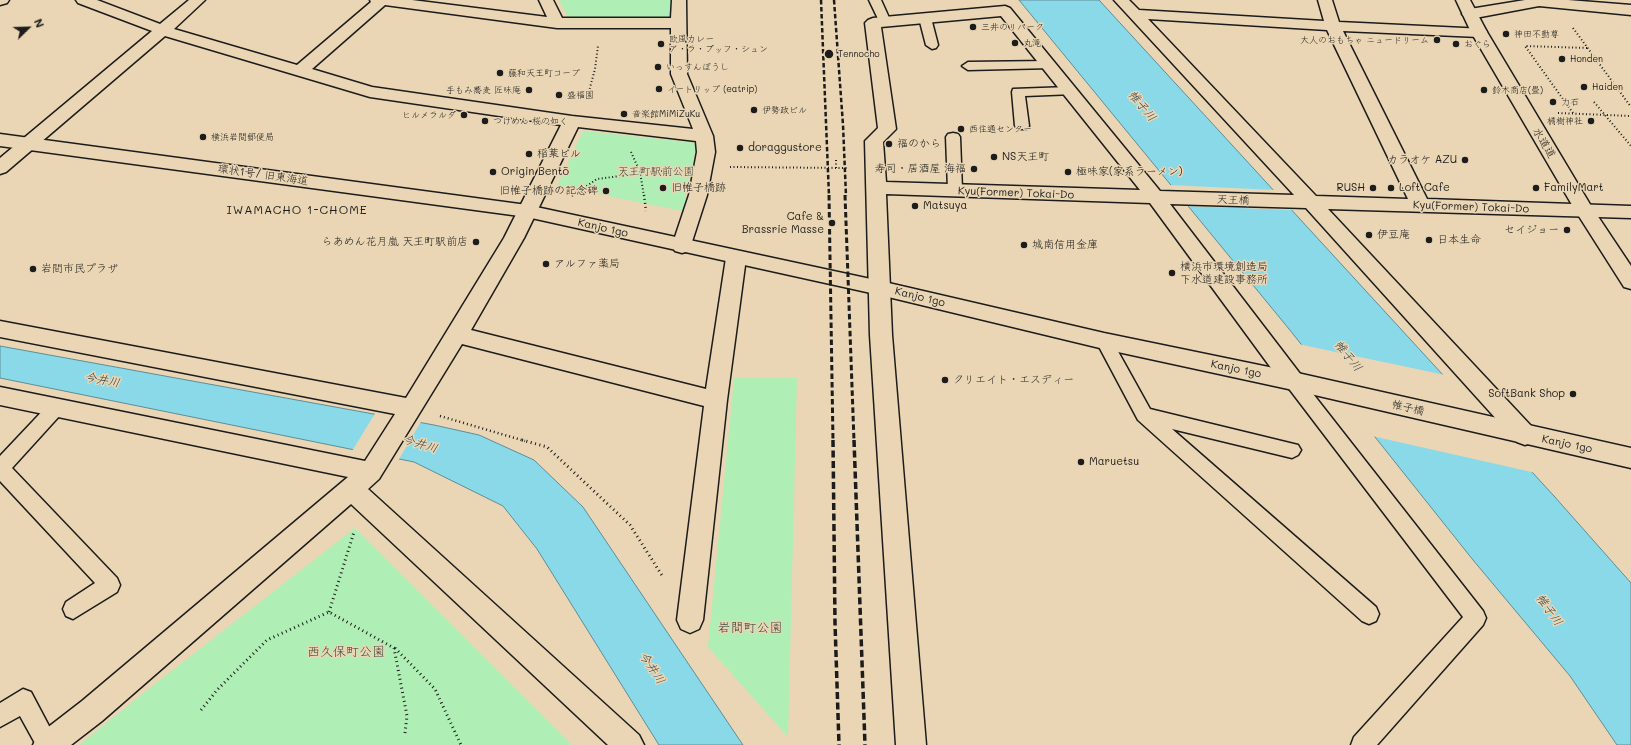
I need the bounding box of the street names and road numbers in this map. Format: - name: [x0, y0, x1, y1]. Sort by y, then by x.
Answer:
- street label: 水道道: [1530, 125, 1558, 161]
- street label: 環状1号/ 旧東海道: [217, 162, 309, 188]
- street label: Kyu(Former) Tokai-Do: [958, 184, 1074, 202]
- street label: 天王橋: [1216, 193, 1250, 207]
- street label: Kyu(Former) Tokai-Do: [1413, 198, 1529, 216]
- street label: Kanjo 1go: [577, 216, 629, 240]
- street label: Kanjo 1go: [894, 284, 946, 310]
- street label: Kanjo 1go: [1210, 357, 1262, 381]
- street label: 帷子橋: [1390, 398, 1426, 418]
- street label: Kanjo 1go: [1541, 432, 1593, 456]

